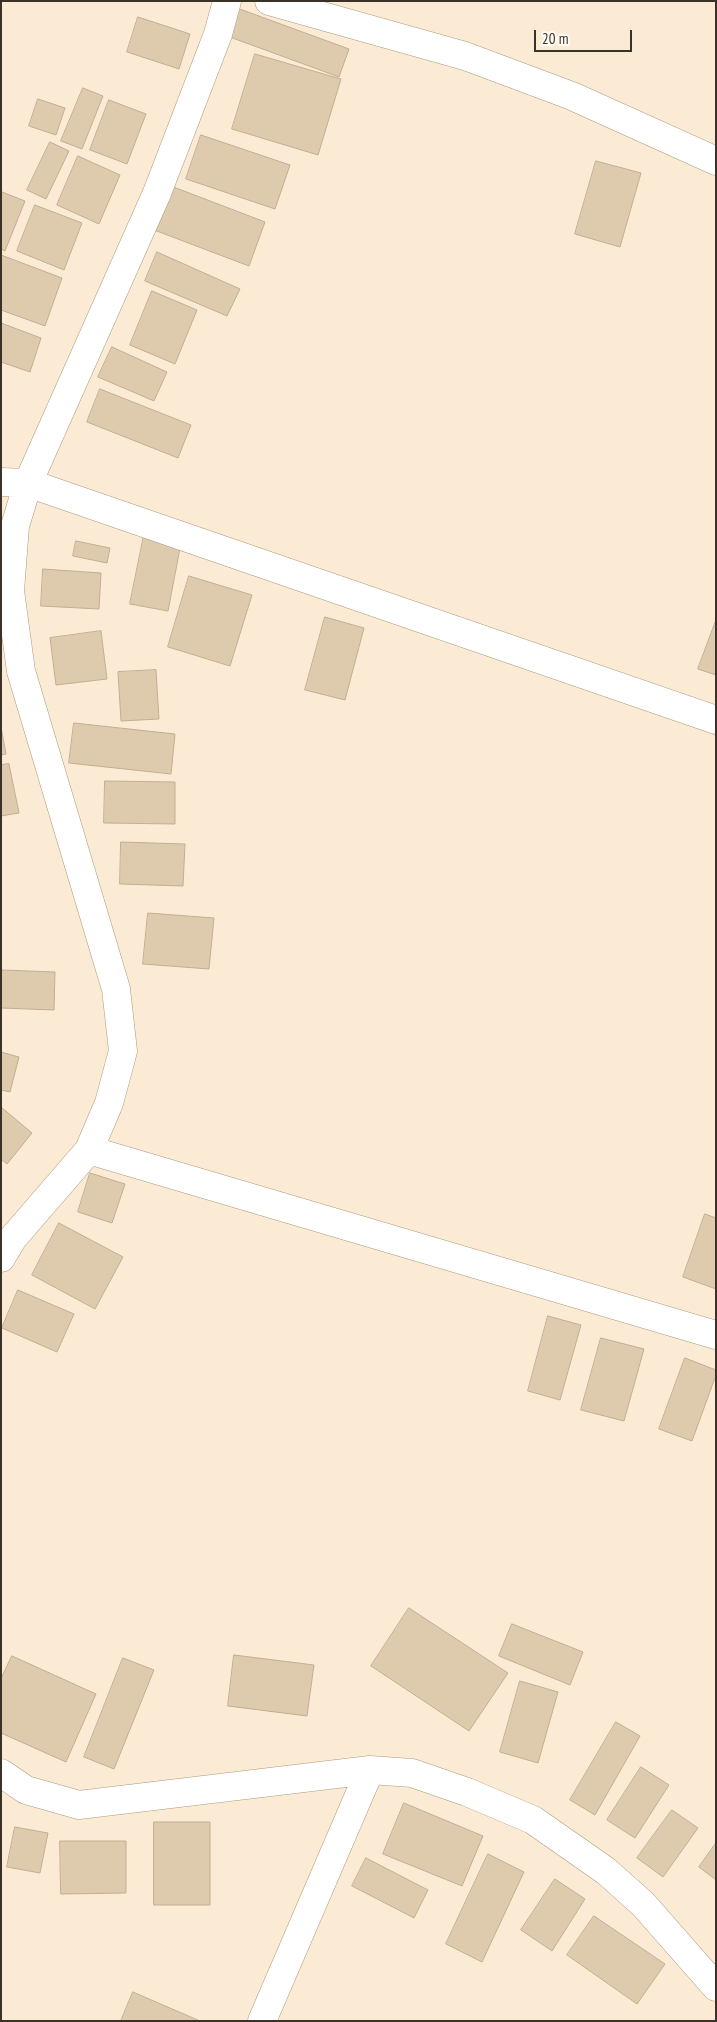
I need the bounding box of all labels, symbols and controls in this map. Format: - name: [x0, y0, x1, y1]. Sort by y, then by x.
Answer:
- scale bar: [537, 20, 634, 52]
- text: 20 m: [542, 29, 568, 48]

